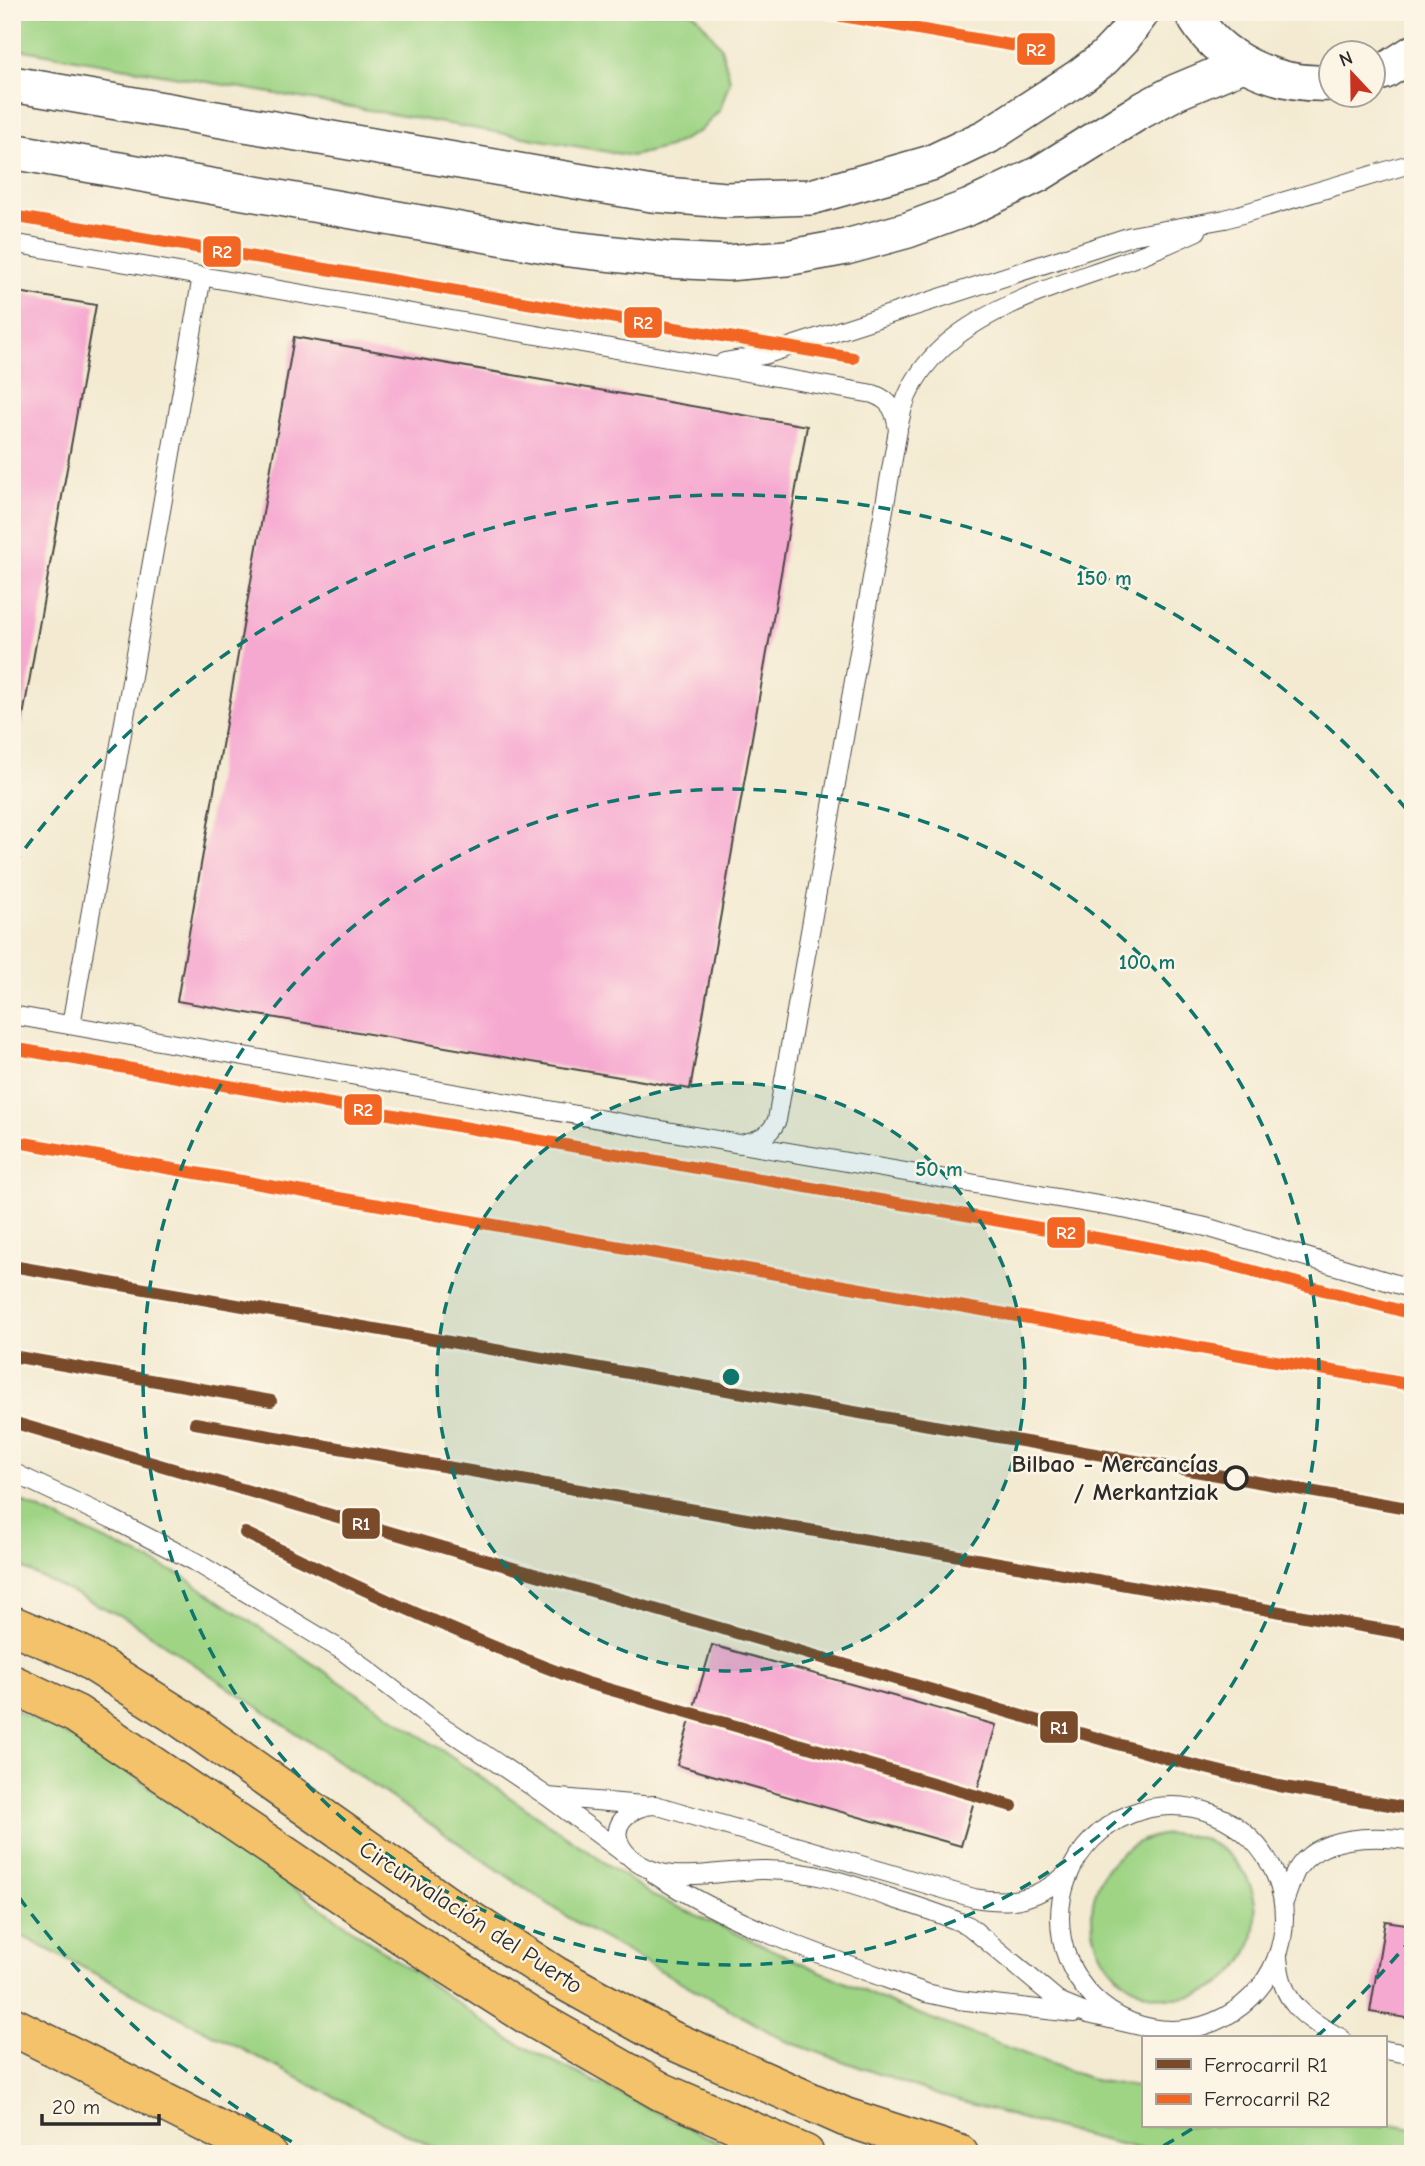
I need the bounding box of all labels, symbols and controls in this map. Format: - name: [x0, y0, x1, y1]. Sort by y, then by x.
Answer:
- line badge: R2: [1016, 32, 1056, 66]
- north arrow: [1316, 38, 1386, 108]
- text: R2: [1026, 39, 1046, 61]
- text: N: [1336, 47, 1356, 72]
- line badge: R2: [202, 235, 242, 268]
- text: R2: [212, 241, 232, 263]
- line badge: R2: [623, 306, 663, 339]
- text: R2: [633, 312, 653, 334]
- text: 150 m: [1076, 566, 1132, 590]
- text: 100 m: [1119, 950, 1175, 974]
- line badge: R2: [343, 1093, 383, 1126]
- text: R2: [353, 1099, 373, 1121]
- text: 50 m: [915, 1157, 963, 1181]
- line badge: R2: [1046, 1216, 1086, 1249]
- text: R2: [1056, 1222, 1076, 1244]
- centre of rings: [719, 1365, 743, 1389]
- place label: Bilbao - Mercancías / Merkantziak: [1012, 1450, 1218, 1506]
- marker: Bilbao - Mercancías / Merkantziak: [1224, 1466, 1248, 1490]
- line badge: R1: [341, 1507, 381, 1540]
- text: R1: [352, 1513, 370, 1535]
- line badge: R1: [1039, 1710, 1079, 1744]
- text: R1: [1050, 1717, 1068, 1739]
- street label: Circunvalación del Puerto: [354, 1834, 588, 2000]
- legend: [1142, 2036, 1386, 2128]
- text: Ferrocarril R1: [1204, 2053, 1328, 2077]
- scale bar: [42, 2082, 159, 2126]
- text: Ferrocarril R2: [1204, 2087, 1330, 2111]
- text: 20 m: [52, 2095, 100, 2119]

